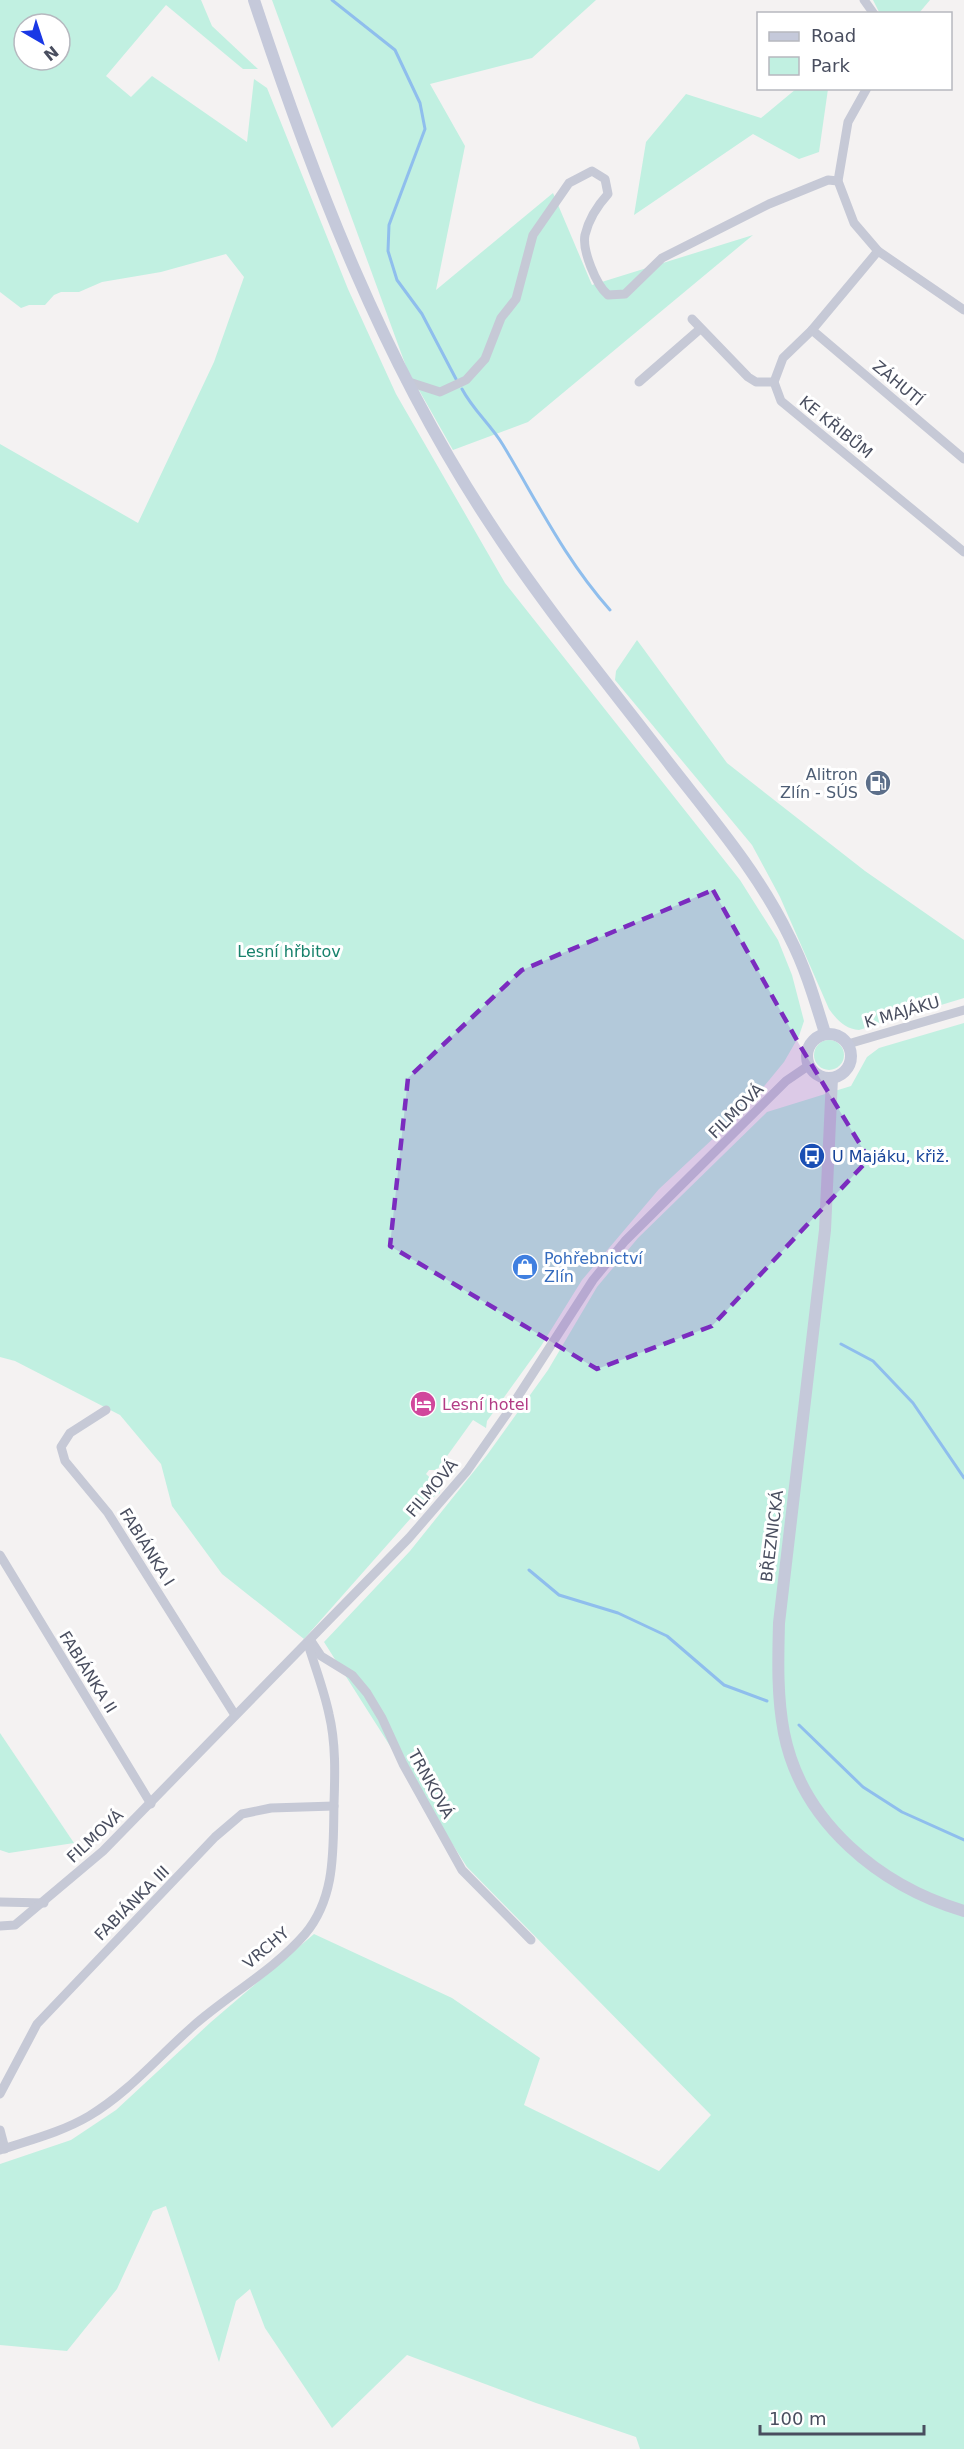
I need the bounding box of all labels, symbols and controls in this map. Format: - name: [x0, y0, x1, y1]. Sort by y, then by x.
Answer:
- north arrow: [12, 12, 72, 72]
- legend: [757, 12, 952, 90]
- text: Road: [811, 25, 856, 46]
- text: N: [40, 42, 62, 65]
- text: Park: [811, 55, 850, 76]
- street label: ZÁHUTÍ: [869, 356, 927, 410]
- street label: KE KŘIBŮM: [796, 392, 876, 462]
- place label: Alitron Zlín - SÚS: [780, 765, 858, 802]
- fuel station icon: Alitron Zlín - SÚS: [863, 768, 893, 798]
- park label: Lesní hřbitov: [237, 942, 341, 961]
- street label: K MAJÁKU: [862, 992, 942, 1032]
- street label: FILMOVÁ: [705, 1080, 767, 1142]
- bus stop icon: U Majáku, křiž.: [797, 1141, 827, 1171]
- place label: U Majáku, křiž.: [832, 1147, 950, 1166]
- place label: Pohřebnictví Zlín: [544, 1249, 643, 1286]
- shop icon: Pohřebnictví Zlín: [510, 1252, 540, 1282]
- hotel icon: Lesní hotel: [408, 1389, 438, 1419]
- place label: Lesní hotel: [442, 1395, 529, 1414]
- street label: FILMOVÁ: [402, 1455, 462, 1521]
- street label: BŘEZNICKÁ: [757, 1489, 787, 1583]
- street label: FABIÁNKA I: [116, 1505, 178, 1589]
- street label: FABIÁNKA II: [55, 1628, 121, 1716]
- street label: TRNKOVÁ: [404, 1745, 458, 1822]
- street label: FILMOVÁ: [63, 1805, 127, 1867]
- street label: FABIÁNKA III: [91, 1862, 173, 1944]
- street label: VRCHY: [239, 1923, 293, 1973]
- scale bar: [760, 2398, 924, 2436]
- text: 100 m: [769, 2408, 827, 2429]

